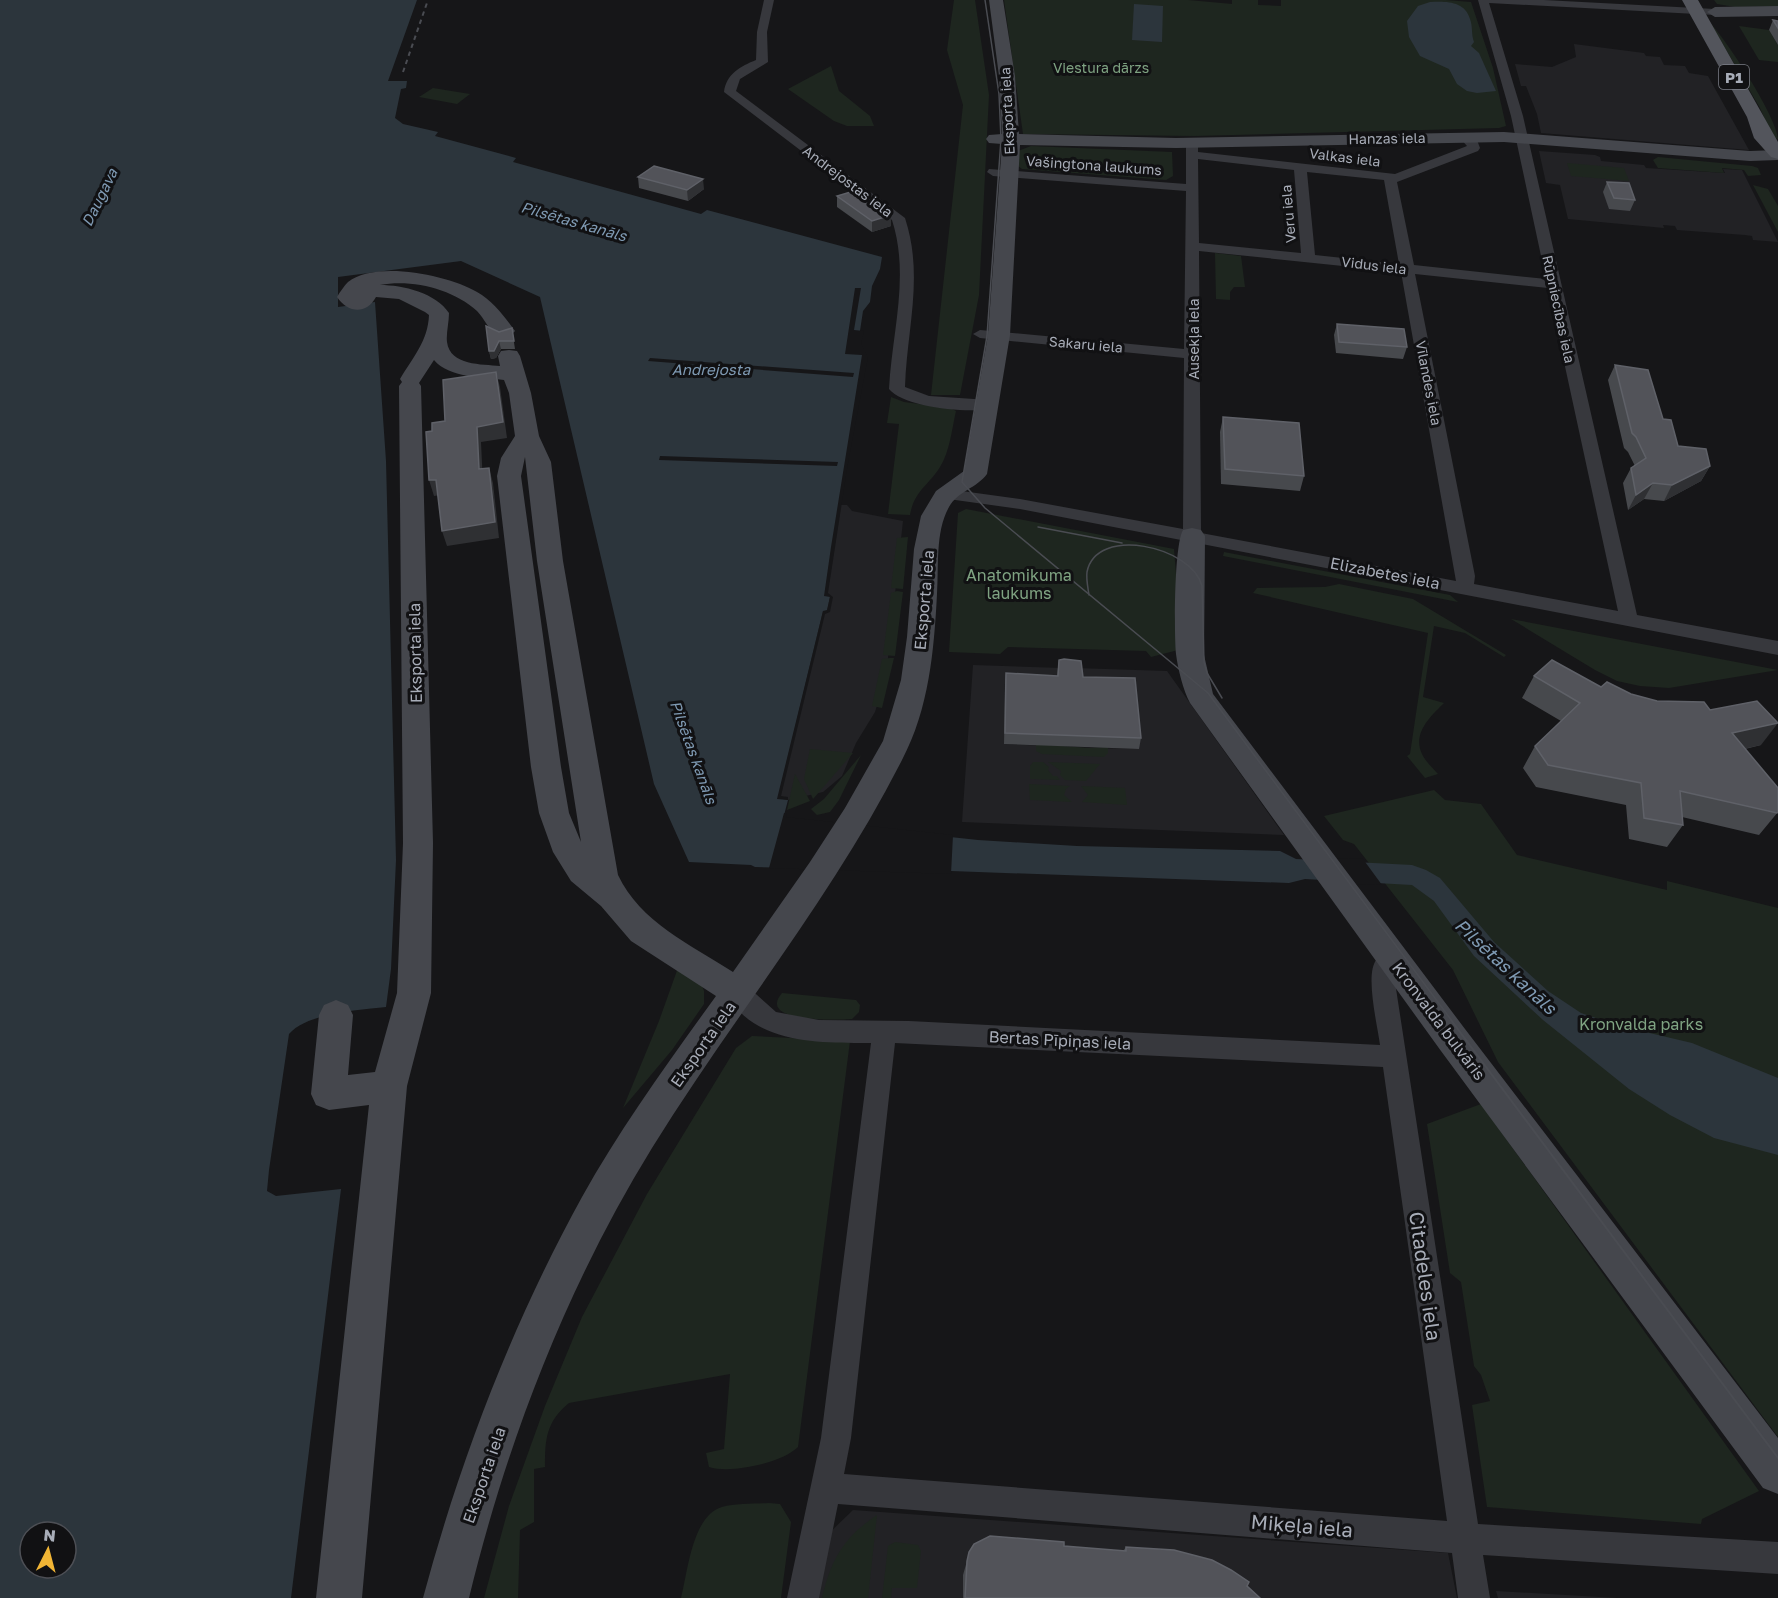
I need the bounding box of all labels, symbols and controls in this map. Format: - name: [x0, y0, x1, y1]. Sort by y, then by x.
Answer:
- park label: Viestura dārzs: [1053, 59, 1149, 76]
- road number: P1: [1719, 65, 1749, 89]
- street label: Eksporta iela: [996, 67, 1018, 155]
- street label: Hanzas iela: [1348, 129, 1426, 147]
- street label: Andrejostas iela: [800, 142, 896, 220]
- street label: Valkas iela: [1308, 144, 1382, 170]
- street label: Vašingtona laukums: [1026, 152, 1162, 178]
- water label: Daugava: [77, 165, 122, 229]
- street label: Veru iela: [1277, 184, 1299, 244]
- water label: Pilsētas kanāls: [519, 197, 630, 245]
- street label: Vidus iela: [1341, 253, 1407, 277]
- street label: Rūpniecības iela: [1539, 253, 1579, 365]
- street label: Ausekļa iela: [1185, 298, 1202, 380]
- street label: Sakaru iela: [1048, 332, 1124, 356]
- street label: Vīlandes iela: [1412, 339, 1446, 427]
- water label: Andrejosta: [672, 360, 751, 379]
- street label: Eksporta iela: [910, 549, 938, 651]
- street label: Elizabetes iela: [1328, 553, 1442, 593]
- park label: Anatomikuma laukums: [966, 565, 1072, 603]
- street label: Eksporta iela: [404, 603, 426, 703]
- water label: Pilsētas kanāls: [667, 698, 721, 807]
- water label: Pilsētas kanāls: [1451, 913, 1562, 1020]
- street label: Kronvalda bulvāris: [1388, 958, 1490, 1084]
- street label: Eksporta iela: [666, 997, 740, 1091]
- park label: Kronvalda parks: [1579, 1014, 1703, 1034]
- street label: Bertas Pīpiņas iela: [988, 1026, 1132, 1054]
- street label: Citadeles iela: [1405, 1210, 1447, 1342]
- street label: Eksporta iela: [458, 1424, 510, 1526]
- street label: Miķeļa iela: [1250, 1509, 1354, 1542]
- north arrow: [18, 1520, 78, 1580]
- text: N: [42, 1525, 57, 1546]

